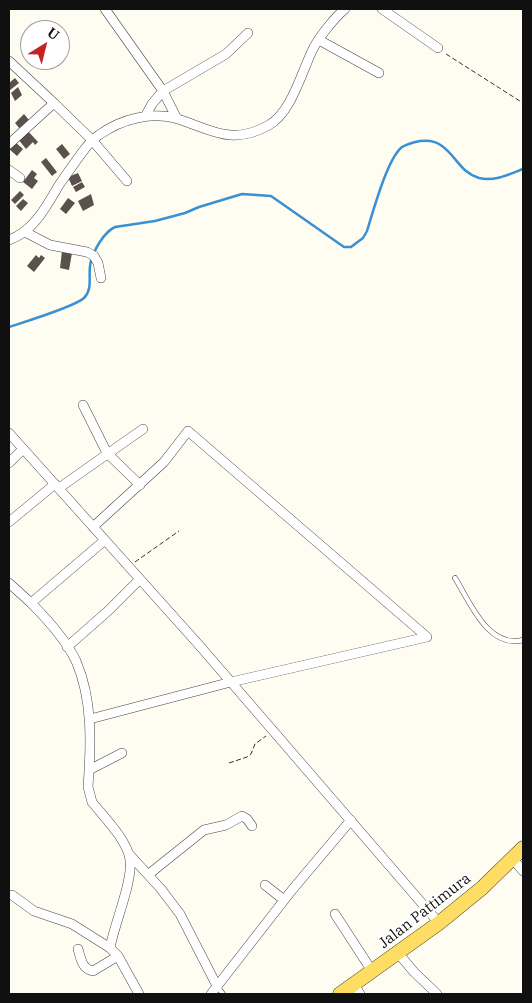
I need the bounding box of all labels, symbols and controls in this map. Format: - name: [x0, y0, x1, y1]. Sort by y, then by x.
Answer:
- north arrow: [20, 20, 70, 70]
- text: U: [44, 23, 63, 44]
- street label: Jalan Pattimura: [376, 870, 474, 952]

